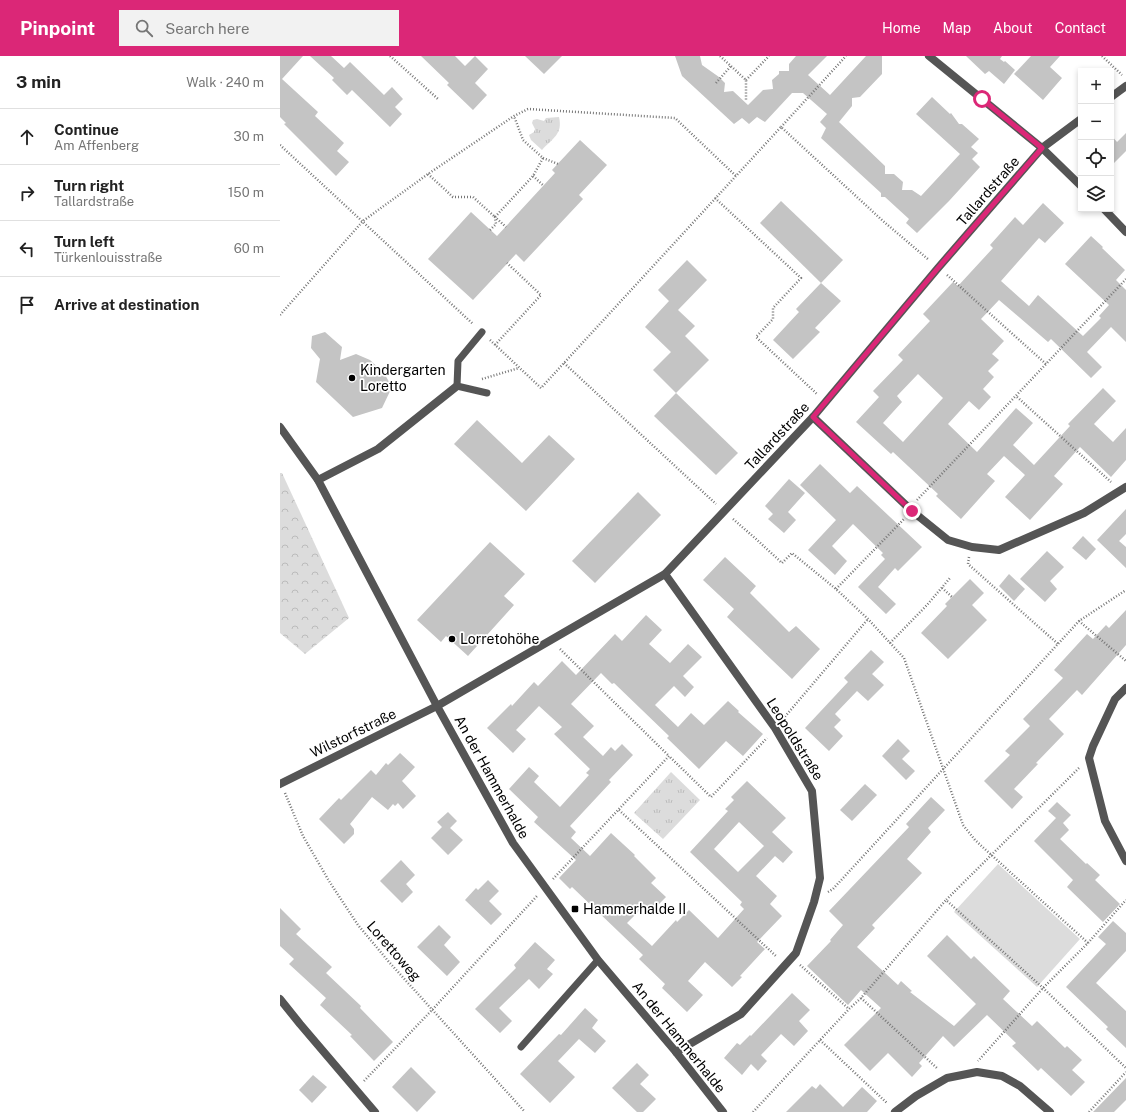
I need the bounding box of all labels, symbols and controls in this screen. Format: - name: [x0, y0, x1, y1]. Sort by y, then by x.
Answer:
- search box: [119, 10, 399, 46]
- text: Pinpoint: [20, 17, 95, 39]
- icon: search: [133, 17, 155, 39]
- text: Search here: [165, 20, 249, 37]
- text: Home: [882, 20, 921, 36]
- text: Map: [943, 20, 971, 36]
- text: About: [993, 20, 1033, 36]
- text: Contact: [1055, 20, 1106, 36]
- map controls: [1078, 68, 1114, 212]
- button: +: [1078, 68, 1114, 104]
- text: 3 min: [16, 72, 61, 92]
- text: Walk · 240 m: [186, 75, 264, 90]
- route start: [973, 90, 991, 108]
- button: −: [1078, 104, 1114, 140]
- text: Continue: [54, 121, 119, 138]
- icon: ahead: [16, 126, 38, 148]
- text: 30 m: [234, 129, 264, 144]
- text: Am Affenberg: [54, 138, 139, 153]
- button: locate: [1078, 140, 1114, 176]
- street label: Tallardstraße: [954, 153, 1022, 229]
- button: layers: [1078, 176, 1114, 212]
- text: Turn right: [54, 177, 124, 194]
- icon: right: [16, 182, 38, 204]
- text: 150 m: [228, 185, 264, 200]
- text: Tallardstraße: [54, 194, 134, 209]
- text: Turn left: [54, 233, 115, 250]
- icon: left: [16, 238, 38, 260]
- text: 60 m: [234, 241, 264, 256]
- text: Türkenlouisstraße: [54, 250, 162, 265]
- icon: arrive: [16, 294, 38, 316]
- text: Arrive at destination: [54, 296, 199, 313]
- place label: Kindergarten Loretto: [360, 362, 446, 394]
- marker: Kindergarten Loretto: [347, 373, 357, 383]
- street label: Tallardstraße: [742, 399, 812, 473]
- route end: [903, 502, 921, 520]
- place label: Lorretohöhe: [460, 631, 539, 647]
- marker: Lorretohöhe: [447, 634, 457, 644]
- street label: Leopoldstraße: [763, 695, 827, 783]
- street label: Wilstorfstraße: [307, 705, 399, 761]
- street label: An der Hammerhalde: [451, 713, 533, 841]
- place label: Hammerhalde II: [583, 901, 686, 917]
- marker: Hammerhalde II: [570, 904, 580, 914]
- street label: Lorettoweg: [364, 918, 424, 984]
- street label: An der Hammerhalde: [629, 978, 729, 1096]

